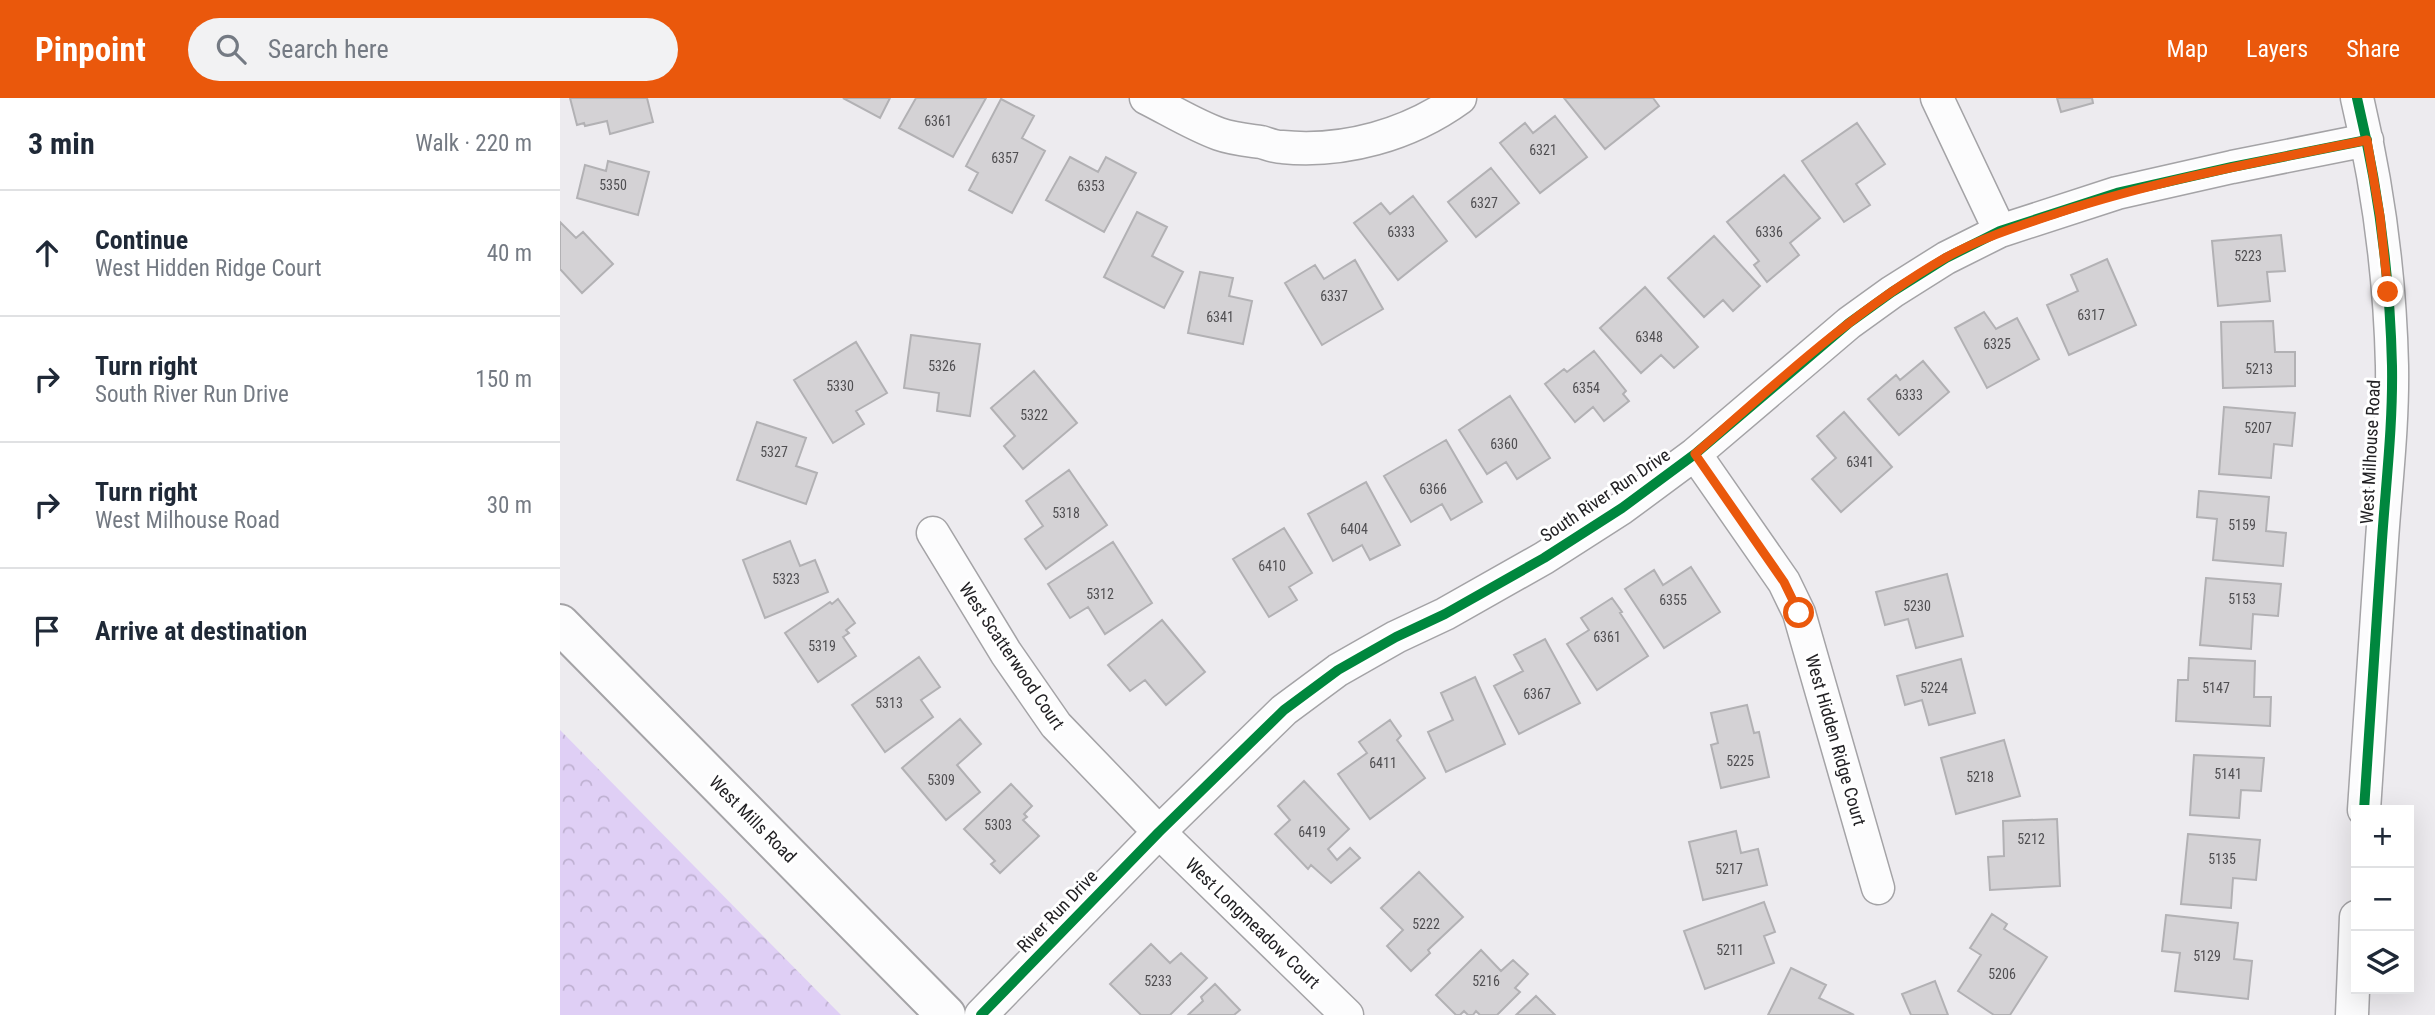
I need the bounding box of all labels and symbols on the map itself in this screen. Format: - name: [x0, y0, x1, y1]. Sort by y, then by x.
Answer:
- house number: 6361: [924, 113, 952, 129]
- house number: 6321: [1529, 142, 1557, 158]
- house number: 6357: [991, 150, 1019, 166]
- house number: 5350: [599, 177, 627, 193]
- house number: 6353: [1077, 178, 1105, 194]
- house number: 6327: [1470, 195, 1498, 211]
- house number: 6333: [1387, 224, 1415, 240]
- house number: 6336: [1755, 224, 1783, 240]
- house number: 5223: [2234, 248, 2262, 264]
- route end: [2372, 276, 2403, 307]
- house number: 6337: [1320, 288, 1348, 304]
- house number: 6317: [2077, 307, 2105, 323]
- house number: 6341: [1206, 309, 1234, 325]
- house number: 6348: [1635, 329, 1663, 345]
- house number: 6325: [1983, 336, 2011, 352]
- house number: 5326: [928, 358, 956, 374]
- house number: 5213: [2245, 361, 2273, 377]
- house number: 5330: [826, 378, 854, 394]
- street label: West Milhouse Road: [2356, 379, 2384, 525]
- house number: 6354: [1572, 380, 1600, 396]
- house number: 6333: [1895, 387, 1923, 403]
- house number: 5322: [1020, 407, 1048, 423]
- house number: 5207: [2244, 420, 2272, 436]
- house number: 6360: [1490, 436, 1518, 452]
- house number: 5327: [760, 444, 788, 460]
- street label: South River Run Drive: [1536, 444, 1674, 546]
- house number: 6341: [1846, 454, 1874, 470]
- house number: 6366: [1419, 481, 1447, 497]
- house number: 5318: [1052, 505, 1080, 521]
- house number: 5159: [2228, 517, 2256, 533]
- house number: 6404: [1340, 521, 1368, 537]
- house number: 6410: [1258, 558, 1286, 574]
- house number: 5323: [772, 571, 800, 587]
- street label: West Scatterwood Court: [955, 579, 1069, 733]
- house number: 5312: [1086, 586, 1114, 602]
- house number: 5153: [2228, 591, 2256, 607]
- house number: 6355: [1659, 592, 1687, 608]
- route start: [1783, 597, 1814, 628]
- house number: 5230: [1903, 598, 1931, 614]
- house number: 6361: [1593, 629, 1621, 645]
- house number: 5319: [808, 638, 836, 654]
- street label: West Hidden Ridge Court: [1801, 652, 1871, 828]
- house number: 5224: [1920, 680, 1948, 696]
- house number: 5147: [2202, 680, 2230, 696]
- house number: 6367: [1523, 686, 1551, 702]
- house number: 5313: [875, 695, 903, 711]
- house number: 5225: [1726, 753, 1754, 769]
- house number: 6411: [1369, 755, 1397, 771]
- house number: 5141: [2214, 766, 2242, 782]
- house number: 5218: [1966, 769, 1994, 785]
- street label: West Mills Road: [705, 771, 801, 867]
- house number: 5309: [927, 772, 955, 788]
- house number: 5303: [984, 817, 1012, 833]
- house number: 6419: [1298, 824, 1326, 840]
- house number: 5212: [2017, 831, 2045, 847]
- house number: 5135: [2208, 851, 2236, 867]
- street label: West Longmeadow Court: [1182, 854, 1324, 992]
- house number: 5217: [1715, 861, 1743, 877]
- street label: River Run Drive: [1013, 865, 1101, 957]
- house number: 5222: [1412, 916, 1440, 932]
- house number: 5211: [1716, 942, 1744, 958]
- house number: 5129: [2193, 948, 2221, 964]
- house number: 5206: [1988, 966, 2016, 982]
- house number: 5233: [1144, 973, 1172, 989]
- house number: 5216: [1472, 973, 1500, 989]

